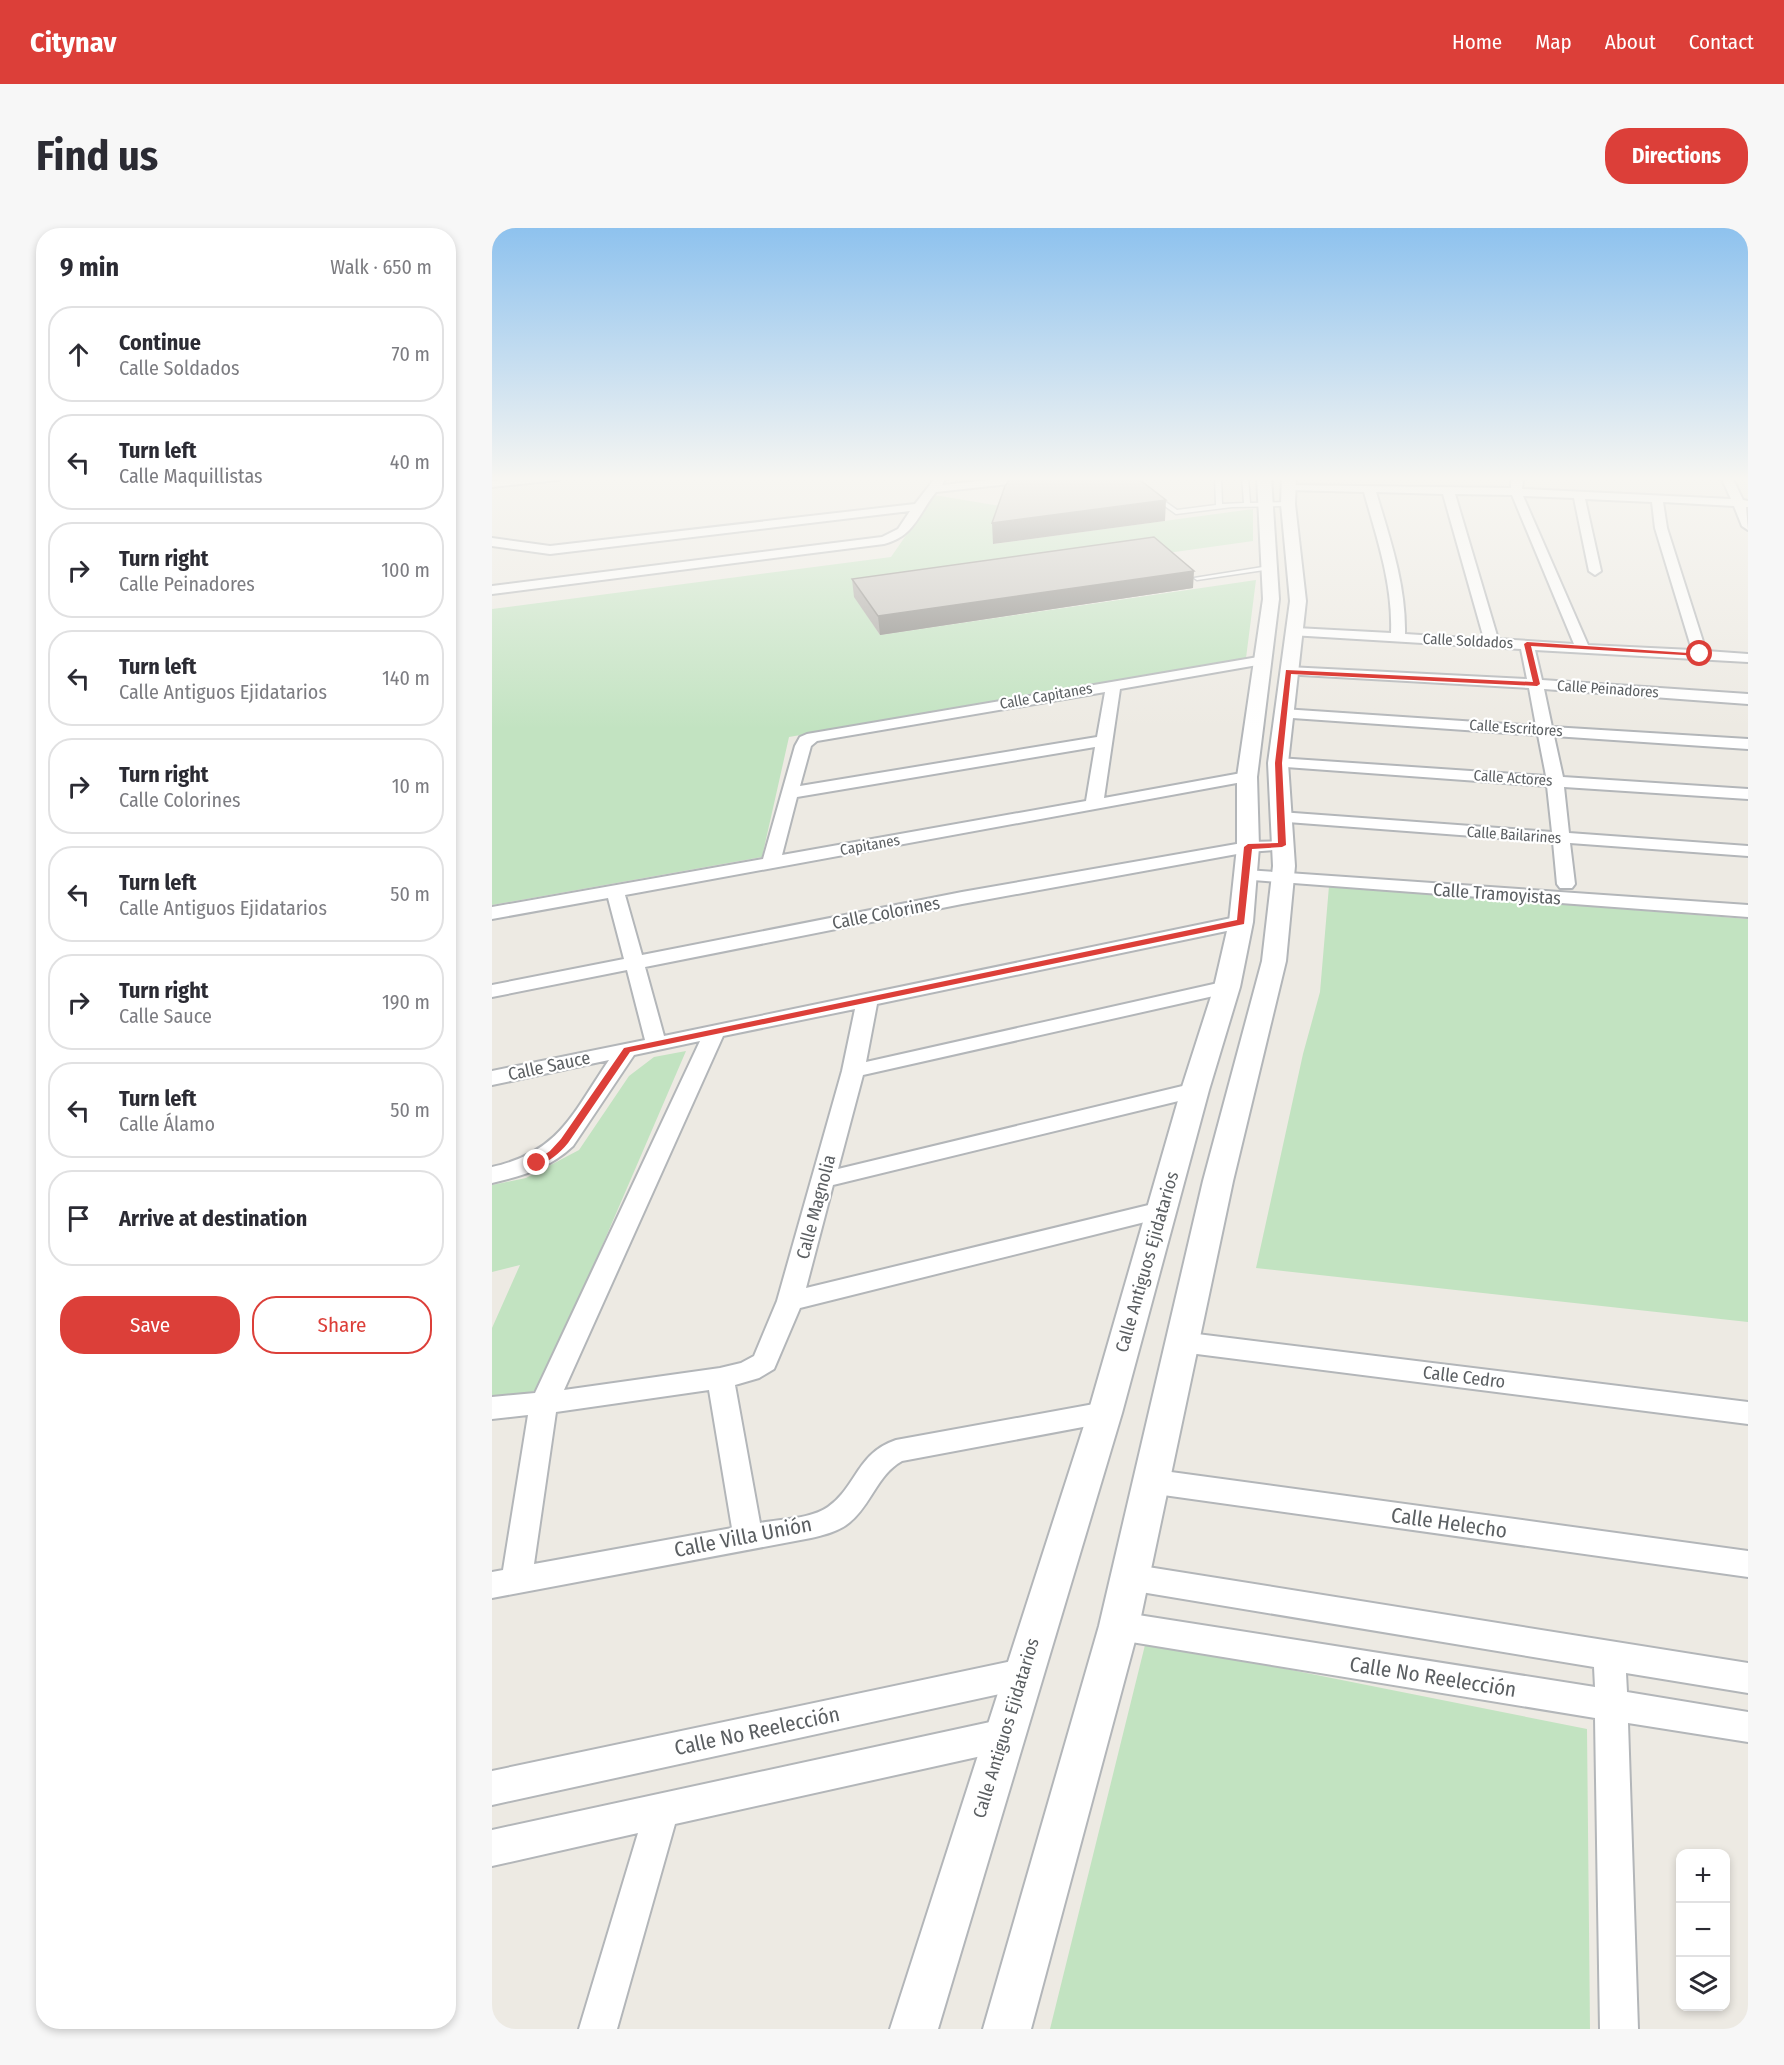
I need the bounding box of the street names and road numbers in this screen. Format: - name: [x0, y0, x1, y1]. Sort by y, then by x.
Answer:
- street label: Calle Soldados: [1422, 630, 1514, 652]
- street label: Calle Peinadores: [1557, 676, 1659, 702]
- street label: Calle Capitanes: [998, 679, 1094, 713]
- street label: Calle Escritores: [1469, 716, 1563, 740]
- street label: Calle Actores: [1473, 766, 1553, 790]
- street label: Calle Bailarines: [1466, 823, 1562, 847]
- street label: Capitanes: [839, 831, 901, 859]
- street label: Calle Tramoyistas: [1432, 879, 1562, 909]
- street label: Calle Colorines: [830, 892, 942, 934]
- street label: Calle Sauce: [506, 1047, 592, 1085]
- street label: Calle Magnolia: [792, 1152, 841, 1262]
- street label: Calle Antiguos Ejidatarios: [1111, 1169, 1183, 1355]
- street label: Calle Cedro: [1422, 1361, 1506, 1393]
- street label: Calle Helecho: [1389, 1502, 1509, 1544]
- street label: Calle Villa Unión: [672, 1511, 814, 1563]
- street label: Calle Antiguos Ejidatarios: [968, 1635, 1044, 1821]
- street label: Calle No Reelección: [1348, 1651, 1518, 1703]
- street label: Calle No Reelección: [672, 1701, 842, 1761]

